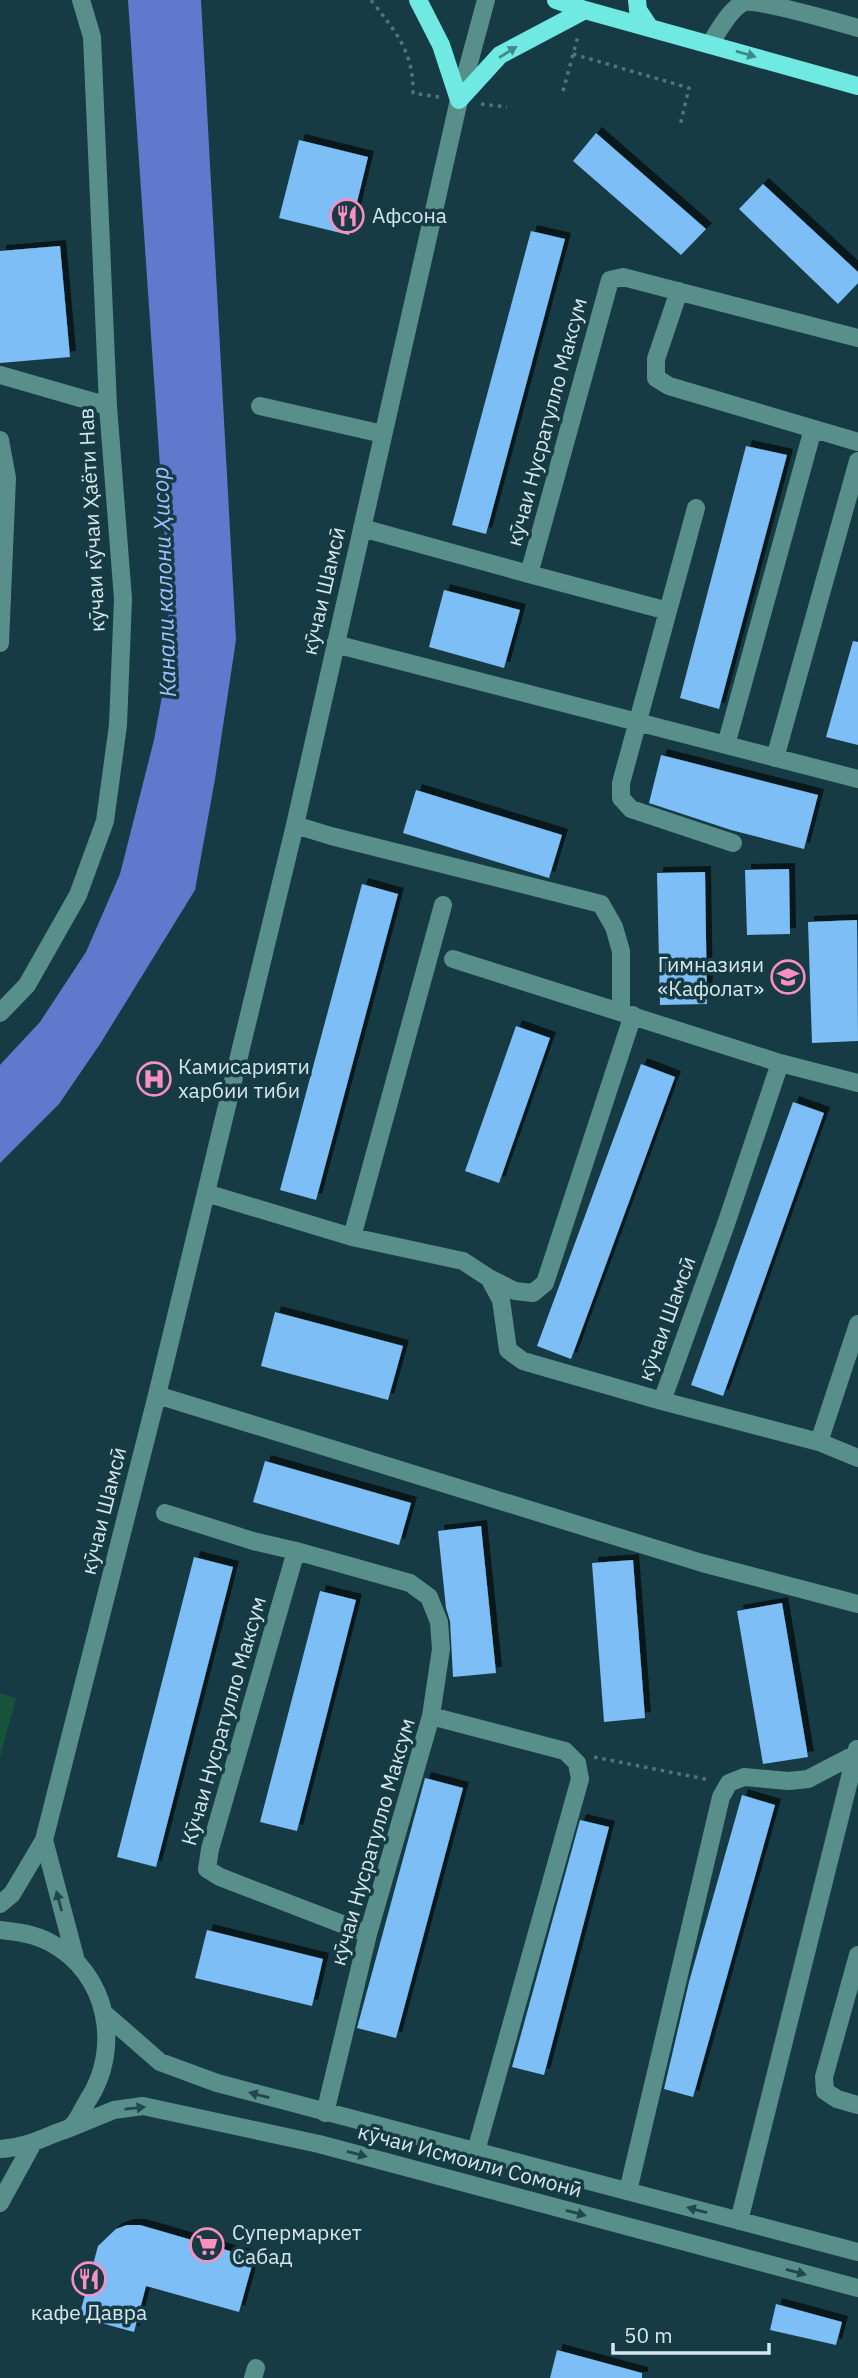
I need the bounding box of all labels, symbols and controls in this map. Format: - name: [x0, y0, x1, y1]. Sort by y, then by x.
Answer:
- one-way arrow: [498, 46, 517, 59]
- one-way arrow: [735, 50, 756, 60]
- restaurant icon: Афсона: [328, 197, 366, 235]
- place label: Афсона: [372, 201, 447, 229]
- street label: кӯчаи Нусратулло Максум: [499, 294, 593, 549]
- street label: кӯчаи кӯчаи Ҳаёти Нав: [71, 407, 111, 633]
- water label: Канали калони Ҳисор: [144, 466, 182, 698]
- street label: кӯчаи Шамсӣ: [295, 524, 351, 658]
- place label: Гимназияи «Кафолат»: [657, 950, 764, 1002]
- school or university icon: Гимназияи «Кафолат»: [769, 958, 807, 996]
- place label: Камисарияти харбии тиби: [178, 1052, 310, 1104]
- hospital icon: Камисарияти харбии тиби: [135, 1060, 173, 1098]
- street label: кӯчаи Шамсӣ: [631, 1252, 702, 1385]
- street label: кӯчаи Шамсӣ: [74, 1444, 132, 1578]
- street label: Кӯчаи Нусратулло Максум: [174, 1593, 272, 1849]
- street label: кӯчаи Нусратулло Максум: [323, 1715, 421, 1969]
- one-way arrow: [53, 1890, 64, 1912]
- one-way arrow: [248, 2089, 270, 2100]
- one-way arrow: [124, 2102, 146, 2113]
- street label: кӯчаи Исмоили Сомонӣ: [355, 2117, 585, 2203]
- one-way arrow: [346, 2149, 368, 2160]
- one-way arrow: [687, 2204, 708, 2214]
- one-way arrow: [566, 2208, 588, 2219]
- place label: Супермаркет Сабад: [232, 2218, 362, 2270]
- supermarket icon: Супермаркет Сабад: [188, 2226, 226, 2264]
- restaurant icon: кафе Давра: [70, 2260, 108, 2298]
- one-way arrow: [786, 2267, 807, 2277]
- place label: кафе Давра: [31, 2298, 147, 2326]
- scale bar: [613, 2312, 769, 2356]
- text: 50 m: [624, 2321, 673, 2349]

